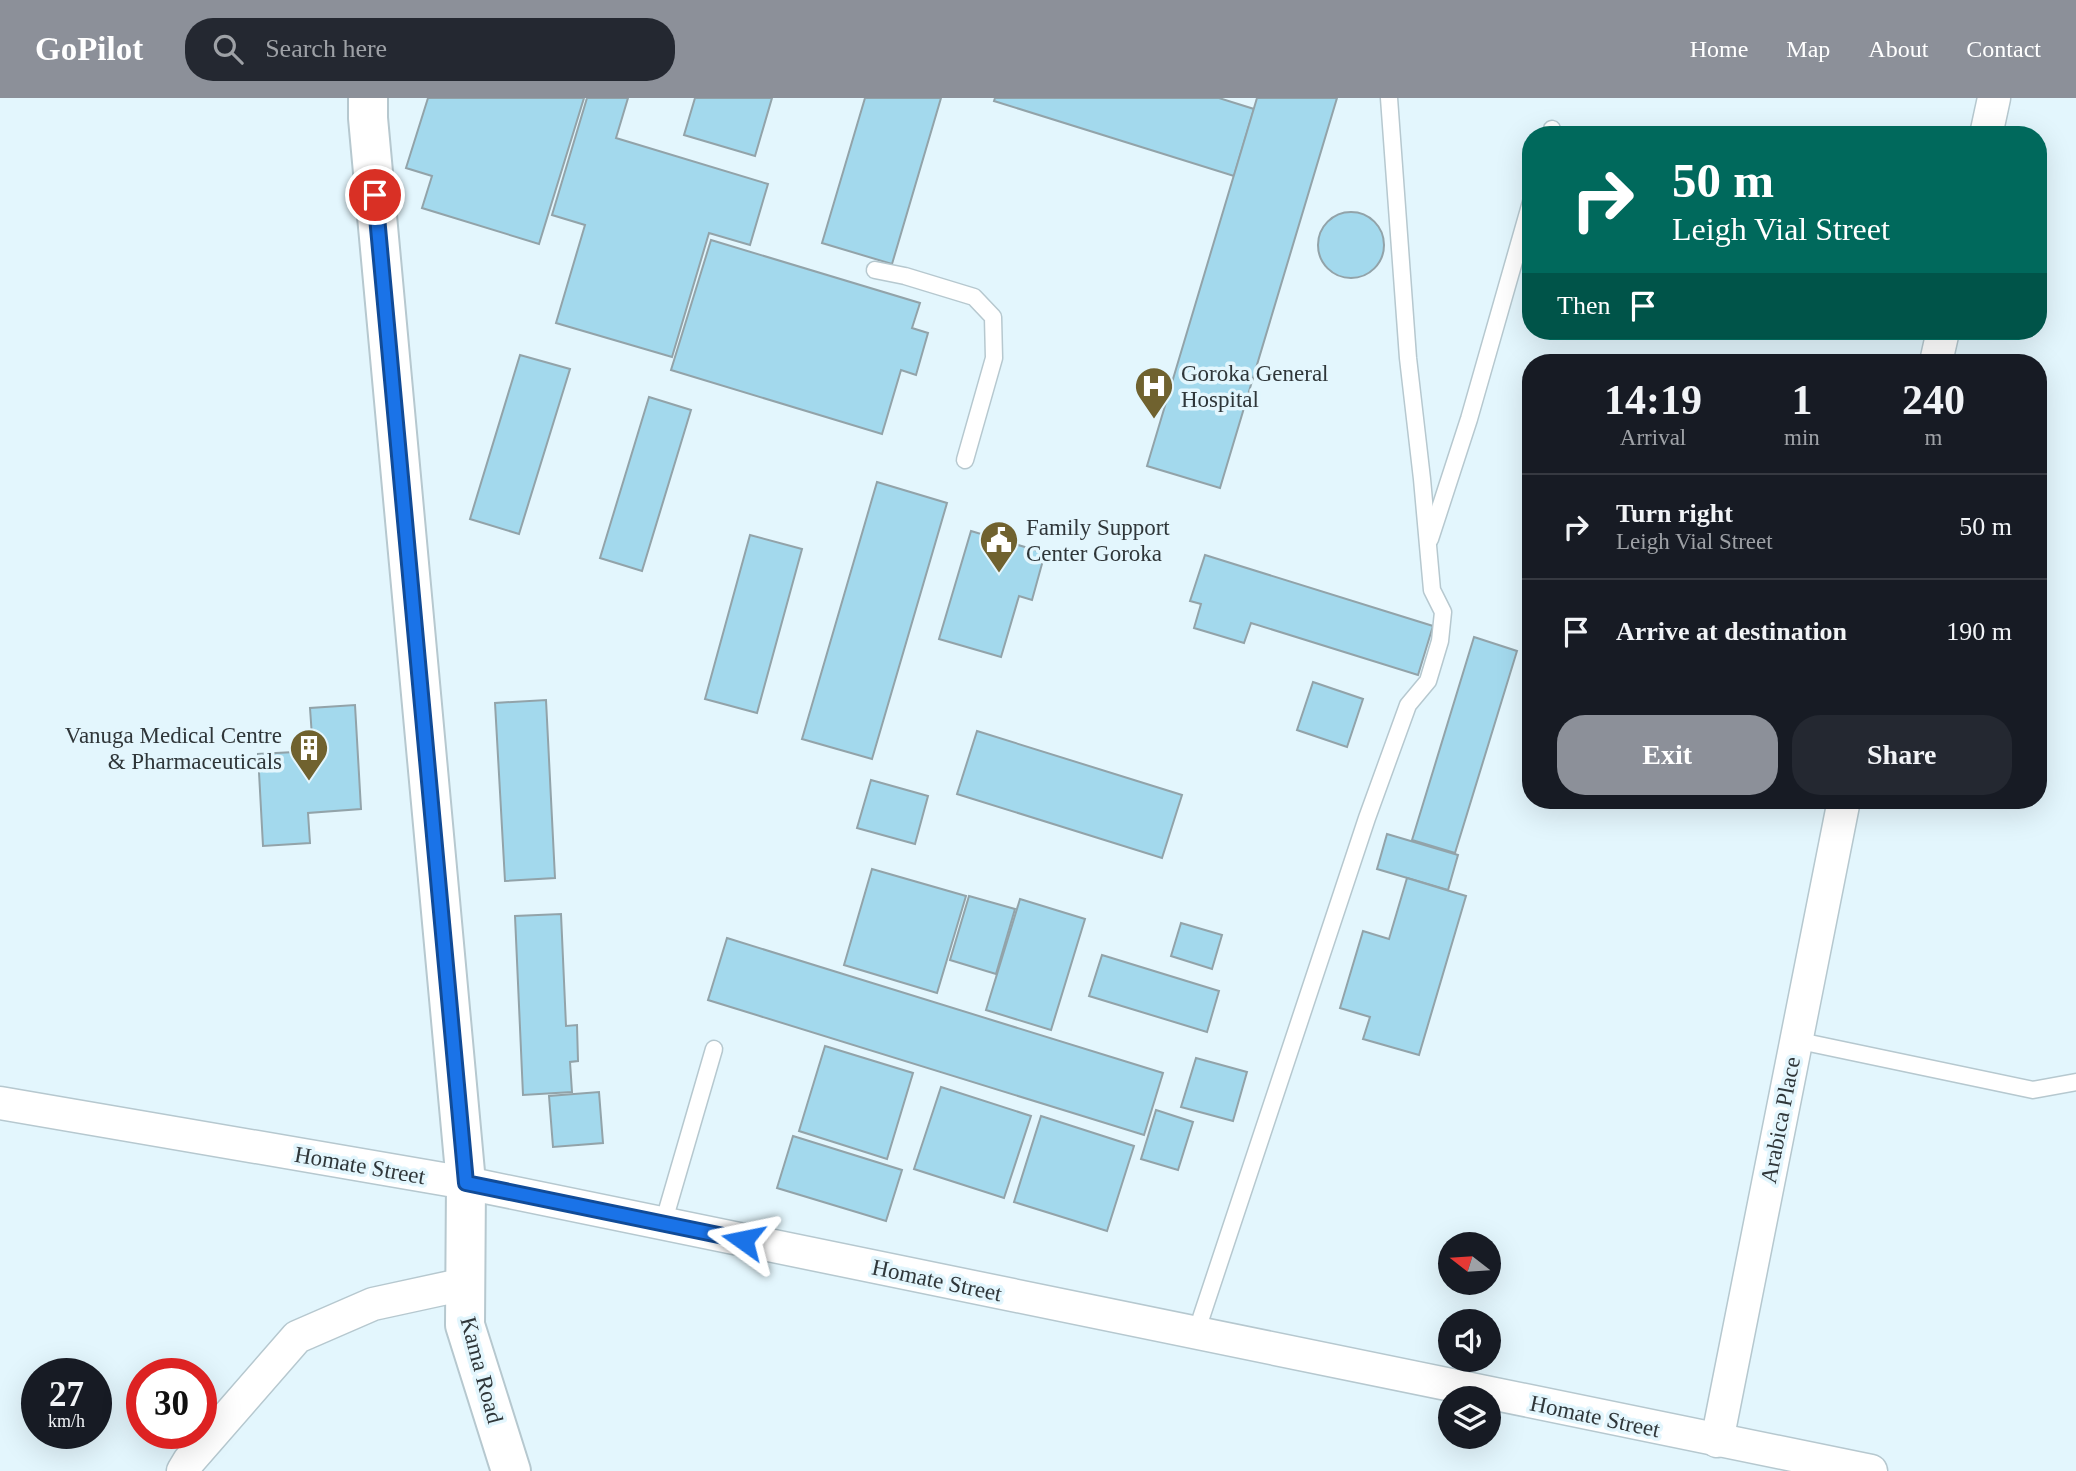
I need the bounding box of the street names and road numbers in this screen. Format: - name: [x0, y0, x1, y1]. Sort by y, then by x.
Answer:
- street label: Arabica Place: [1756, 1055, 1805, 1185]
- street label: Homate Street: [293, 1142, 428, 1189]
- street label: Homate Street: [870, 1255, 1005, 1307]
- street label: Kama Road: [455, 1314, 508, 1427]
- street label: Homate Street: [1528, 1391, 1663, 1443]

